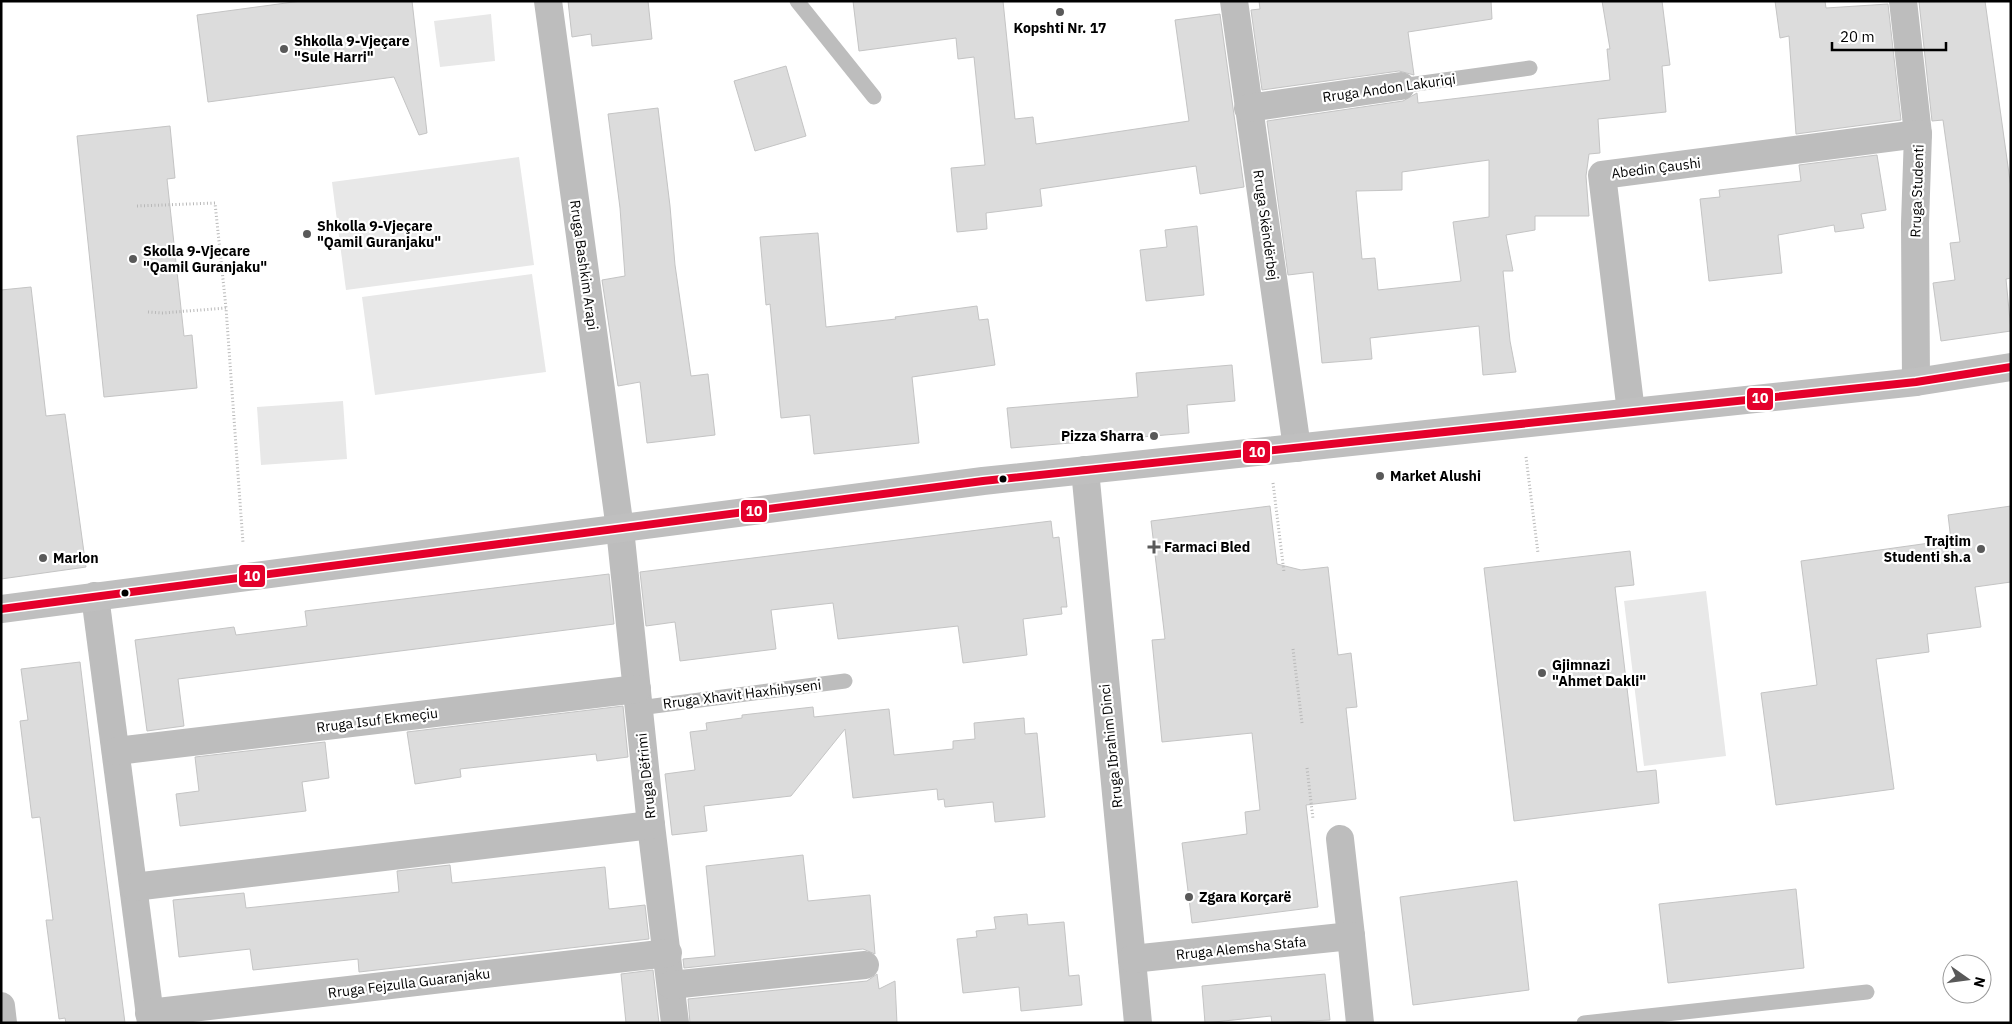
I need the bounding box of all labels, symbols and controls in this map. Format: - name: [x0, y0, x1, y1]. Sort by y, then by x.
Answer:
- marker: Kopshti Nr. 17: [1054, 6, 1066, 18]
- place label: Kopshti Nr. 17: [1014, 19, 1107, 37]
- scale bar: [1832, 20, 1946, 52]
- text: 20 m: [1840, 27, 1875, 46]
- place label: Shkolla 9-Vjeçare "Sule Harri": [294, 32, 410, 66]
- marker: Shkolla 9-Vjeçare "Sule Harri": [278, 43, 290, 55]
- street label: Rruga Andon Lakuriqi: [1321, 70, 1457, 106]
- street label: Rruga Studenti: [1906, 144, 1928, 238]
- street label: Abedin Çaushi: [1610, 154, 1702, 182]
- street label: Rruga Skëndërbej: [1249, 169, 1283, 281]
- street label: Rruga Bashkim Arapi: [566, 199, 602, 331]
- place label: Shkolla 9-Vjeçare "Qamil Guranjaku": [317, 217, 441, 251]
- marker: Shkolla 9-Vjeçare "Qamil Guranjaku": [301, 228, 313, 240]
- place label: Skolla 9-Vjecare "Qamil Guranjaku": [143, 242, 267, 276]
- marker: Skolla 9-Vjecare "Qamil Guranjaku": [127, 253, 139, 265]
- line badge: 10: [1746, 387, 1774, 411]
- text: 10: [1752, 389, 1768, 407]
- place label: Pizza Sharra: [1061, 427, 1144, 445]
- marker: Pizza Sharra: [1148, 430, 1160, 442]
- line badge: 10: [1242, 440, 1271, 464]
- text: 10: [1249, 443, 1265, 461]
- place label: Market Alushi: [1390, 467, 1481, 485]
- marker: Market Alushi: [1374, 470, 1386, 482]
- unlabelled marker: [998, 474, 1008, 484]
- line badge: 10: [740, 499, 768, 523]
- text: 10: [746, 502, 762, 520]
- place label: Trajtim Studenti sh.a: [1883, 532, 1971, 566]
- place label: Farmaci Bled: [1164, 538, 1250, 556]
- marker: Farmaci Bled: [1148, 541, 1160, 553]
- marker: Trajtim Studenti sh.a: [1975, 543, 1987, 555]
- place label: Marlon: [53, 549, 99, 567]
- marker: Marlon: [37, 552, 49, 564]
- line badge: 10: [238, 564, 266, 588]
- text: 10: [244, 567, 260, 585]
- unlabelled marker: [120, 588, 130, 598]
- place label: Gjimnazi "Ahmet Dakli": [1552, 656, 1646, 690]
- marker: Gjimnazi "Ahmet Dakli": [1536, 667, 1548, 679]
- street label: Rruga Xhavit Haxhihyseni: [662, 675, 822, 713]
- street label: Rruga Ibrahim Dinci: [1096, 683, 1126, 809]
- street label: Rruga Isuf Ekmeçiu: [315, 704, 439, 736]
- street label: Rruga Dëfrimi: [633, 732, 659, 820]
- place label: Zgara Korçarë: [1199, 888, 1292, 906]
- marker: Zgara Korçarë: [1183, 891, 1195, 903]
- street label: Rruga Alemsha Stafa: [1175, 932, 1308, 964]
- north arrow: [1942, 954, 1992, 1004]
- street label: Rruga Fejzulla Guaranjaku: [327, 964, 491, 1002]
- text: N: [1970, 975, 1990, 989]

